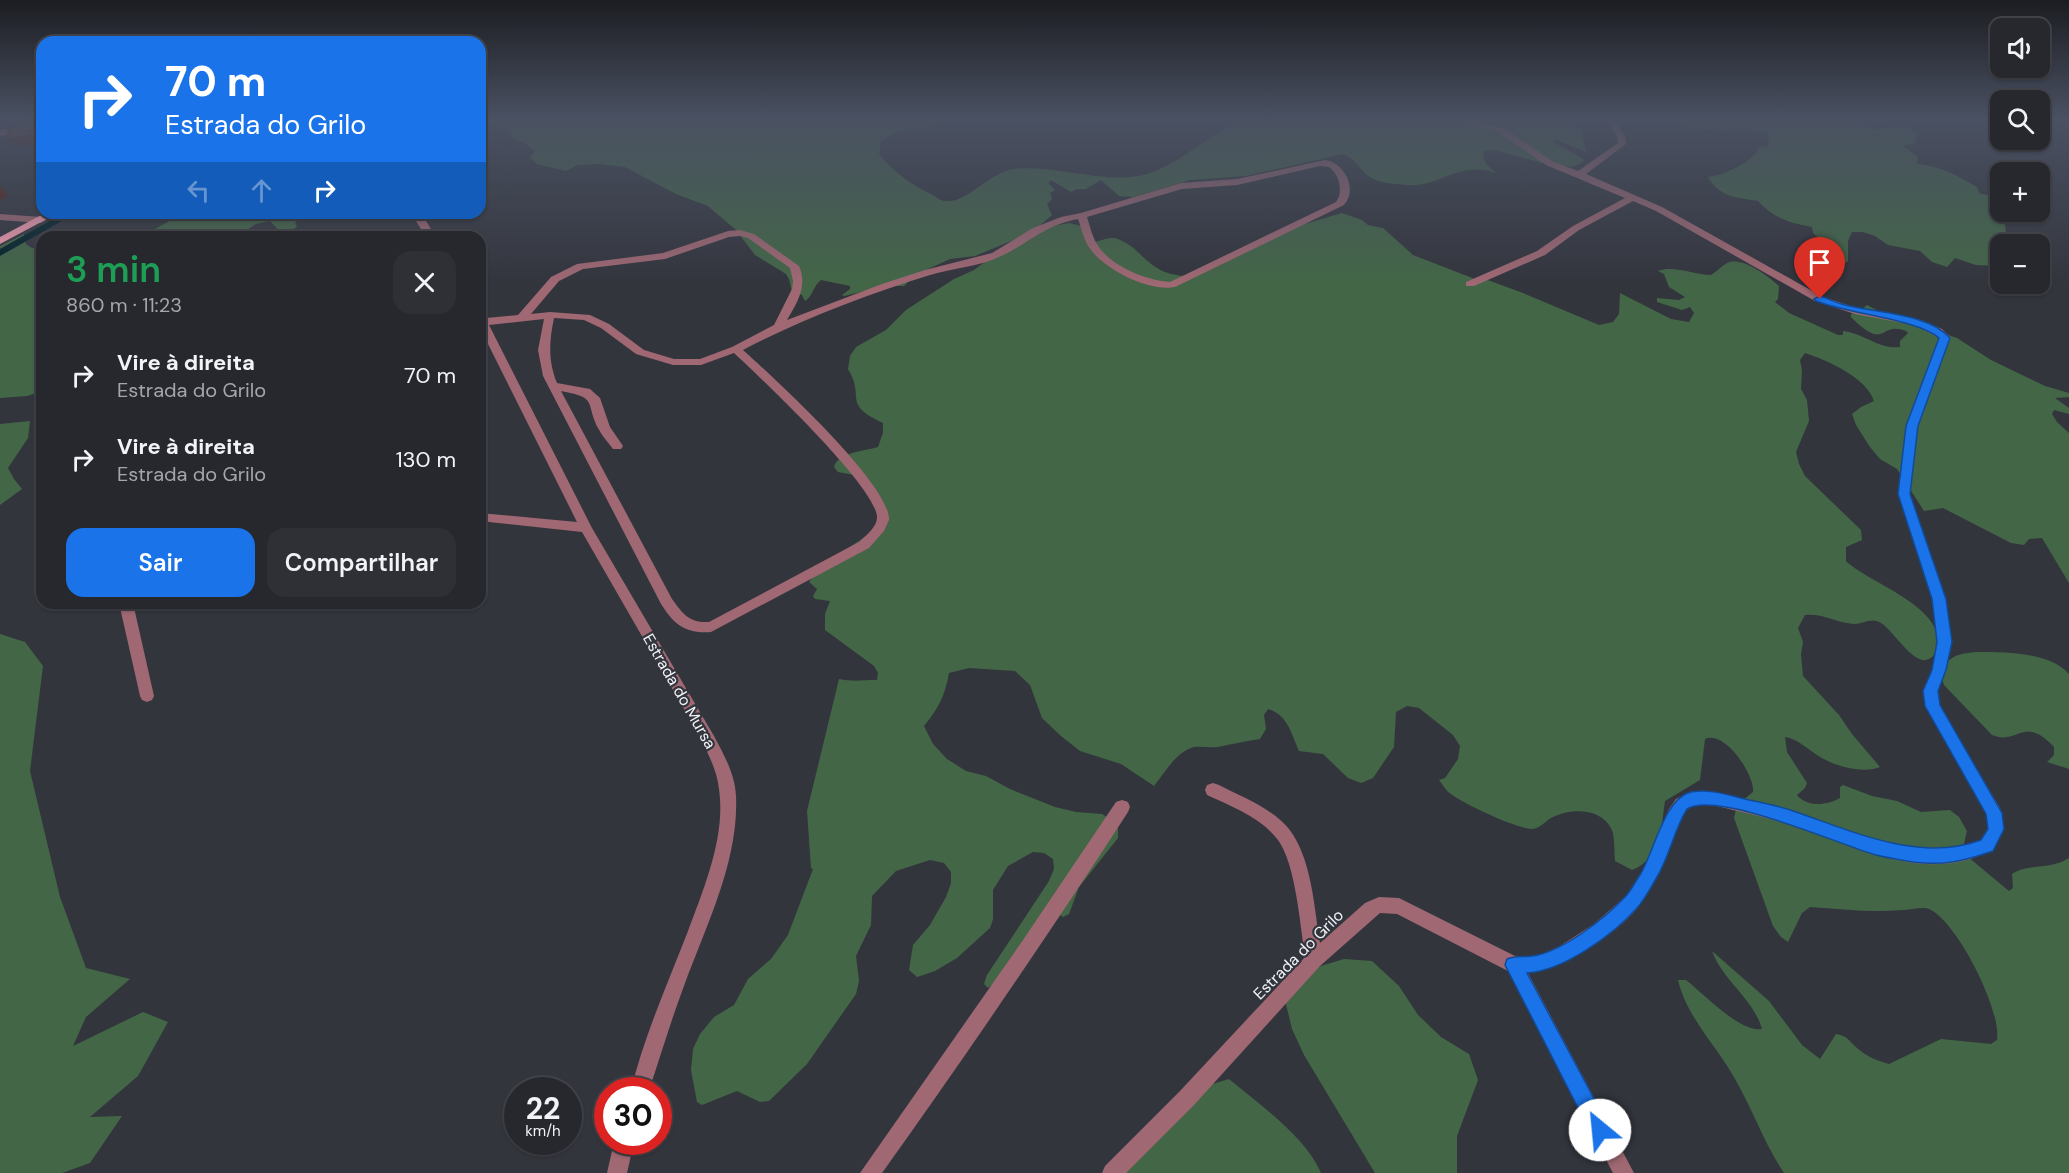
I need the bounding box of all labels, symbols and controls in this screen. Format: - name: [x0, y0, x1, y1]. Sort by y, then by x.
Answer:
- map controls: [1990, 18, 2050, 294]
- button: sound: [1990, 18, 2050, 78]
- text: 70 m: [165, 54, 266, 109]
- icon: right: [66, 60, 144, 138]
- button: search: [1990, 90, 2050, 150]
- text: Estrada do Grilo: [165, 107, 366, 142]
- button: +: [1990, 162, 2050, 222]
- icon: left: [182, 174, 215, 207]
- icon: ahead: [245, 174, 278, 207]
- icon: right: [308, 174, 341, 207]
- button: −: [1990, 234, 2050, 294]
- pin: [1794, 237, 1845, 299]
- text: 3 min: [66, 246, 161, 293]
- icon: arrive: [1803, 246, 1836, 279]
- button: close: [393, 251, 456, 314]
- text: 860 m · 11:23: [66, 292, 182, 318]
- text: Vire à direita: [117, 348, 255, 377]
- icon: right: [66, 359, 99, 392]
- text: 70 m: [404, 361, 456, 390]
- text: Estrada do Grilo: [117, 377, 266, 403]
- text: Vire à direita: [117, 432, 255, 461]
- icon: right: [66, 443, 99, 476]
- text: 130 m: [396, 445, 456, 474]
- text: Estrada do Grilo: [117, 461, 266, 487]
- button: Sair: [66, 528, 255, 597]
- button: Compartilhar: [267, 528, 456, 597]
- street label: Estrada do Mursa: [638, 630, 721, 753]
- street label: Estrada do Grilo: [1249, 905, 1348, 1004]
- speed limit sign: 30: [594, 1077, 672, 1155]
- text: 22: [526, 1089, 560, 1128]
- position arrow: [1568, 1098, 1632, 1162]
- text: km/h: [525, 1121, 561, 1141]

